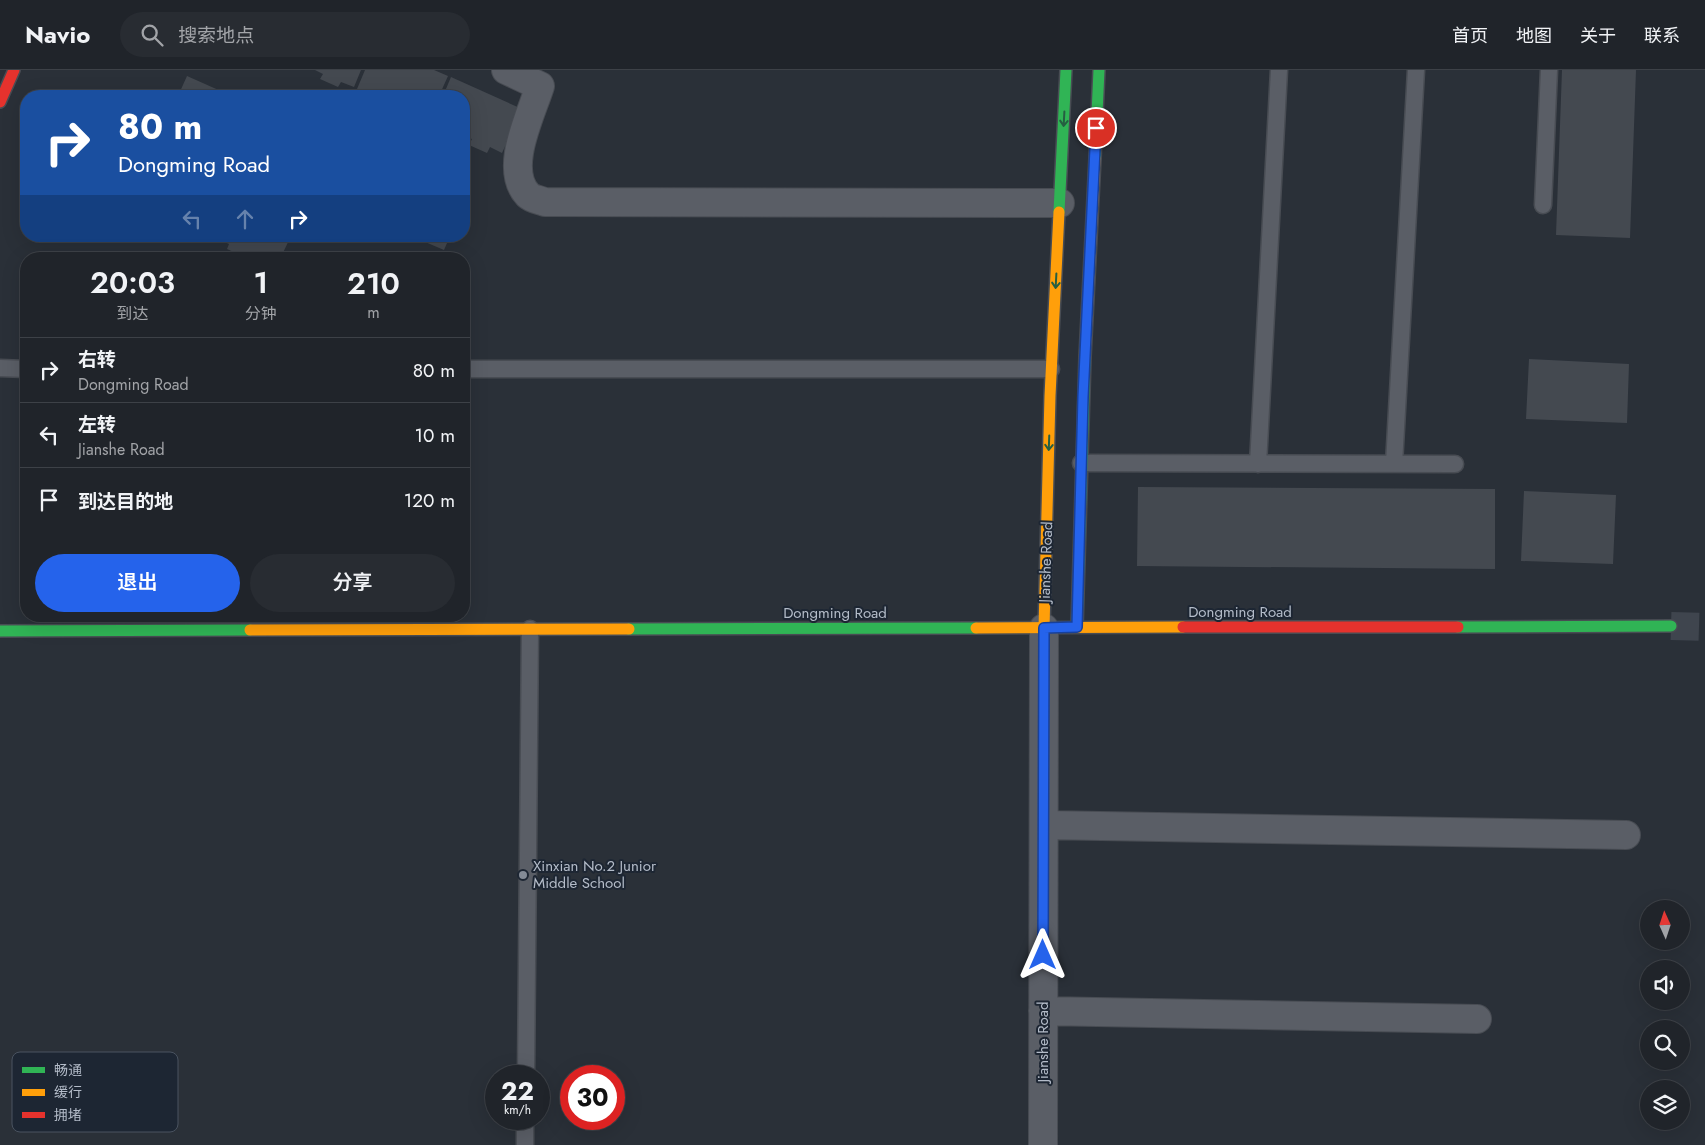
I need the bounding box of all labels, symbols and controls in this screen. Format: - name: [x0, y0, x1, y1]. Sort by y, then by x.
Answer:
- search box: [120, 12, 470, 57]
- text: Navio: [25, 17, 90, 52]
- icon: search: [138, 21, 166, 49]
- text: 搜索地点: [178, 22, 254, 49]
- text: 首页: [1452, 23, 1488, 49]
- text: 地图: [1516, 23, 1552, 49]
- text: 关于: [1580, 23, 1616, 49]
- text: 联系: [1644, 23, 1680, 49]
- text: 80 m: [118, 102, 202, 152]
- pin: [1075, 107, 1117, 149]
- icon: right: [35, 110, 100, 175]
- one-way arrow: [1059, 110, 1068, 126]
- icon: arrive: [1082, 114, 1110, 142]
- text: Dongming Road: [118, 148, 270, 180]
- icon: left: [178, 205, 206, 233]
- icon: ahead: [231, 205, 259, 233]
- icon: right: [284, 205, 312, 233]
- text: 20:03: [90, 261, 175, 304]
- text: 1: [254, 261, 268, 304]
- text: 210: [347, 262, 400, 305]
- one-way arrow: [1051, 273, 1060, 289]
- text: m: [367, 301, 380, 324]
- text: 到达: [116, 302, 148, 325]
- text: 分钟: [245, 302, 277, 325]
- text: 右转: [78, 346, 116, 373]
- icon: right: [35, 356, 63, 384]
- text: 80 m: [413, 357, 455, 384]
- text: Dongming Road: [78, 373, 189, 396]
- text: 左转: [78, 411, 116, 438]
- icon: left: [35, 421, 63, 449]
- text: 10 m: [415, 422, 455, 449]
- one-way arrow: [1044, 435, 1054, 451]
- text: Jianshe Road: [78, 438, 165, 461]
- icon: arrive: [35, 486, 63, 514]
- text: 120 m: [404, 487, 455, 514]
- text: 到达目的地: [78, 488, 173, 515]
- street label: Jianshe Road: [1034, 521, 1058, 605]
- button: 退出: [35, 554, 240, 612]
- button: 分享: [250, 554, 455, 612]
- street label: Dongming Road: [1188, 601, 1292, 623]
- street label: Dongming Road: [783, 602, 887, 624]
- place label: Xinxian No.2 Junior Middle School: [533, 855, 657, 894]
- marker: Xinxian No.2 Junior Middle School: [517, 869, 529, 881]
- north arrow: [1640, 900, 1690, 950]
- map controls: [1640, 900, 1690, 1130]
- position arrow: [1016, 928, 1068, 980]
- button: sound: [1640, 960, 1690, 1010]
- street label: Jianshe Road: [1032, 1001, 1054, 1085]
- button: search: [1640, 1020, 1690, 1070]
- legend: [12, 1052, 178, 1132]
- text: 畅通: [54, 1060, 82, 1080]
- speed limit sign: 30: [560, 1065, 625, 1130]
- text: 22: [501, 1073, 534, 1109]
- button: layers: [1640, 1080, 1690, 1130]
- text: 缓行: [54, 1082, 82, 1102]
- text: km/h: [504, 1101, 531, 1119]
- text: 拥堵: [54, 1105, 82, 1125]

